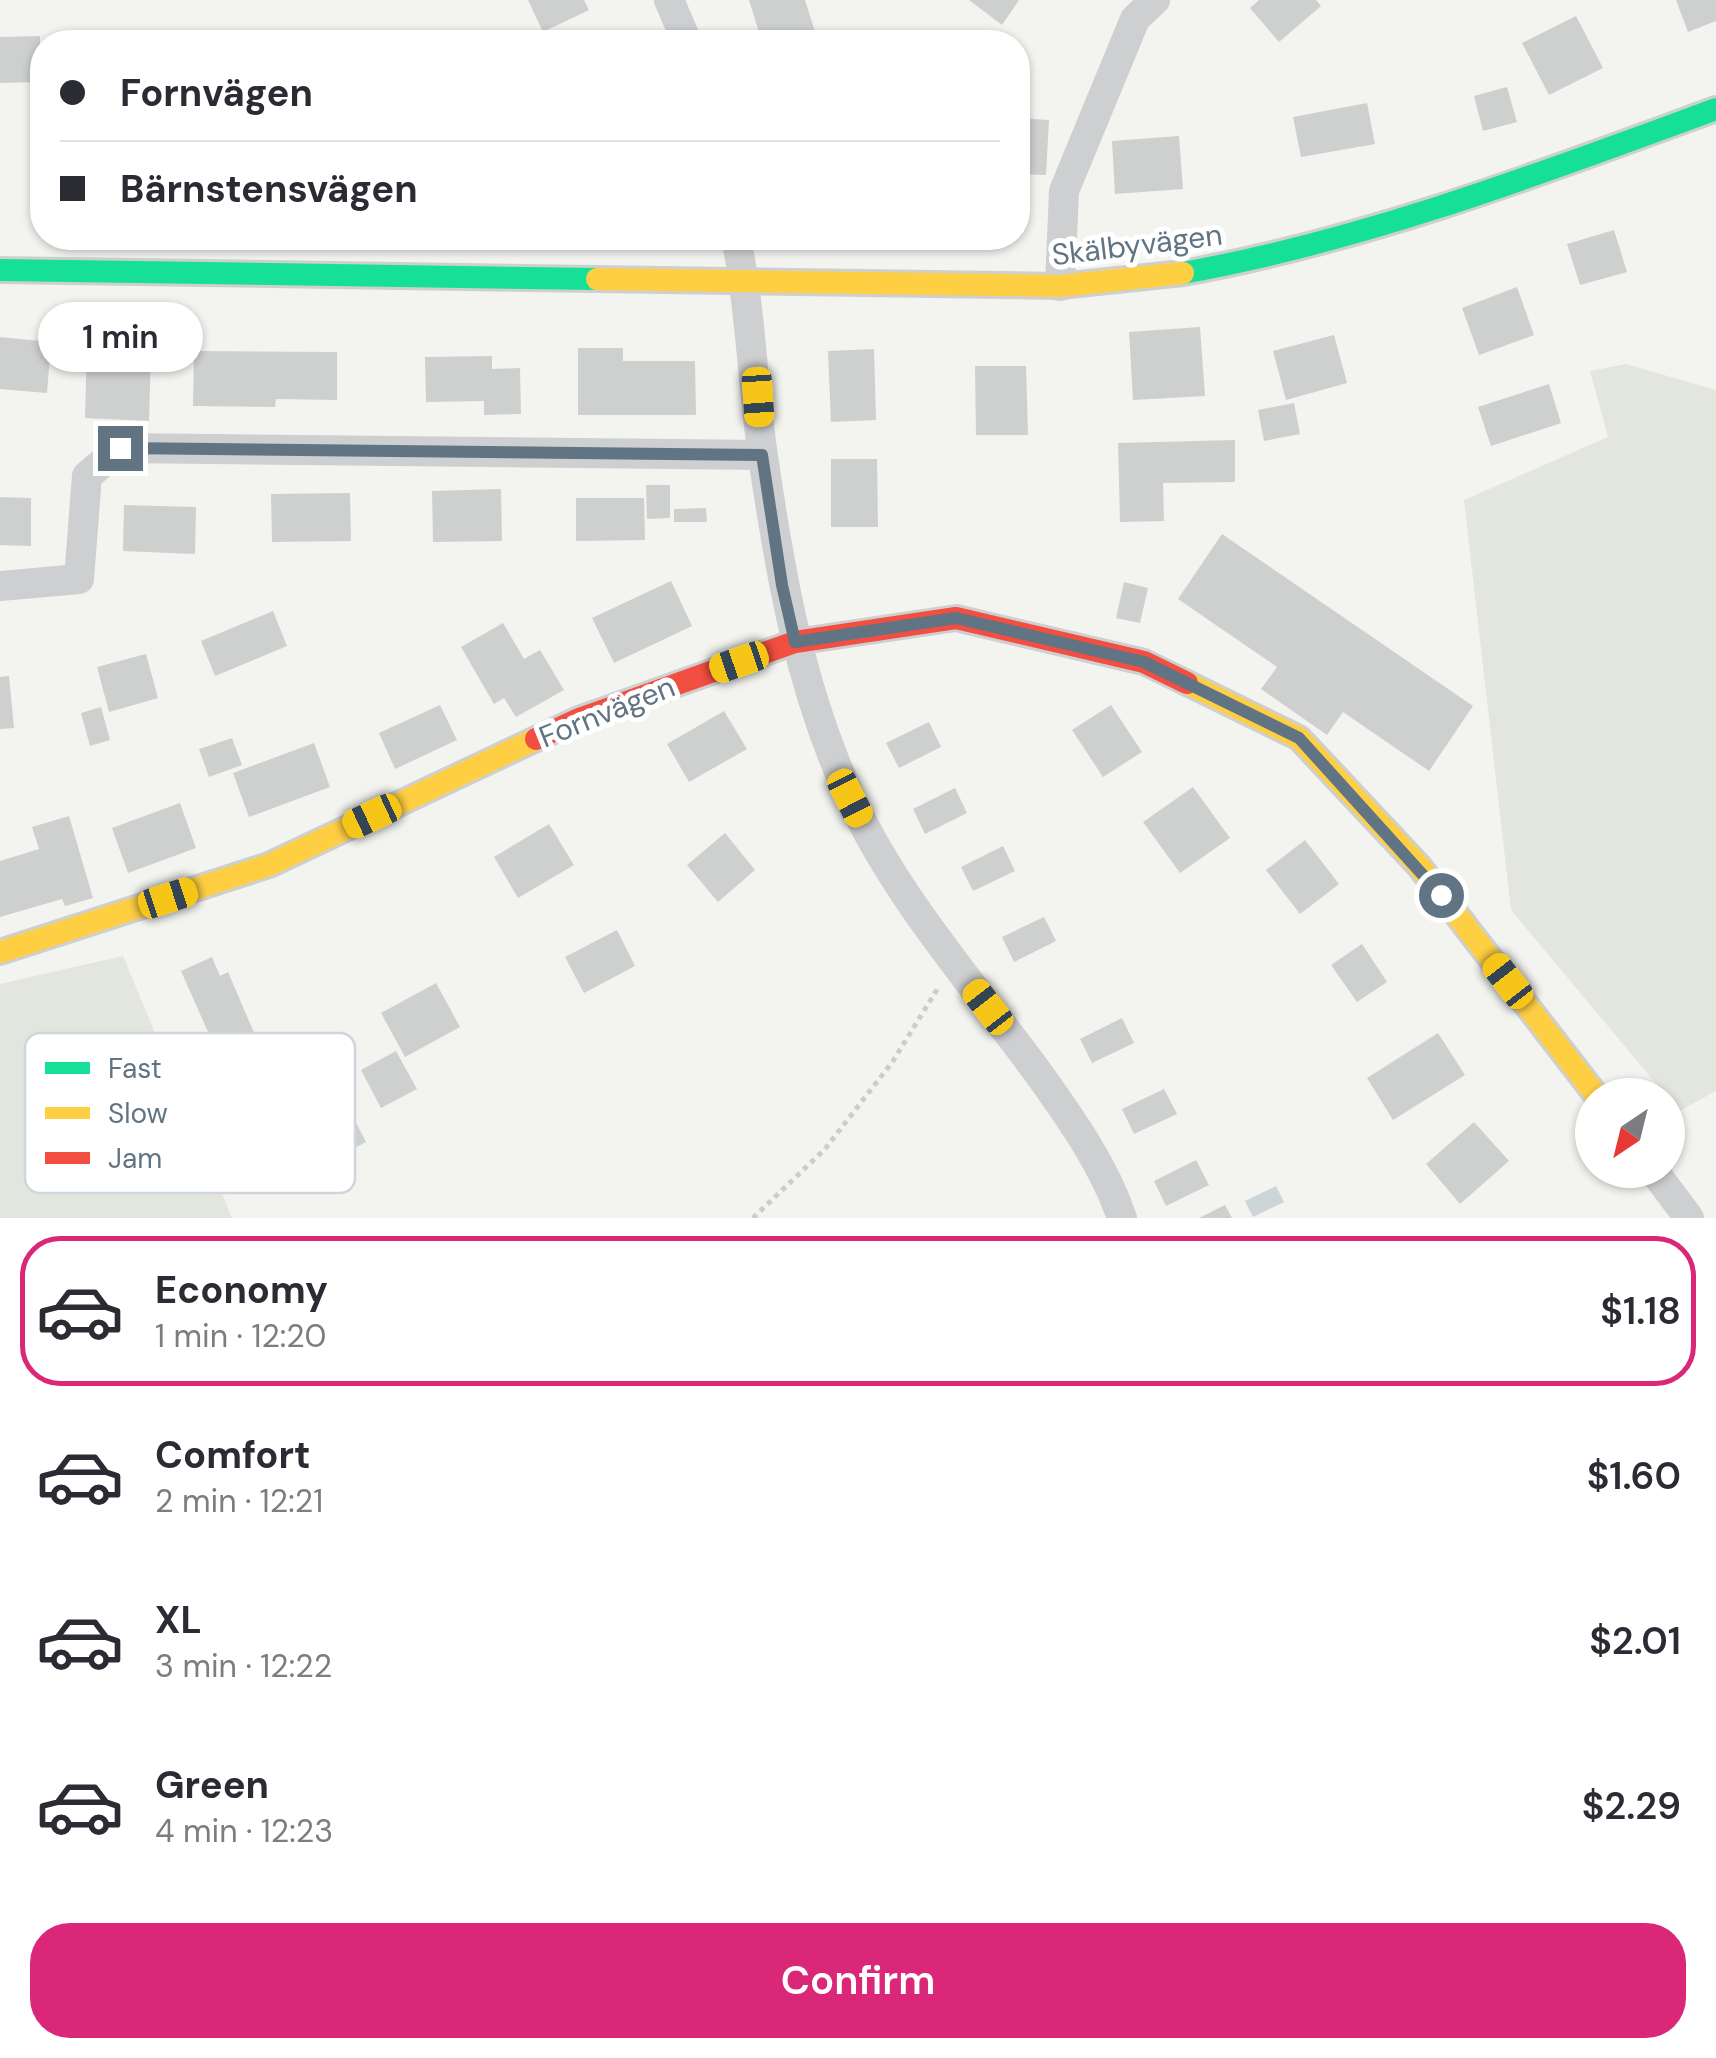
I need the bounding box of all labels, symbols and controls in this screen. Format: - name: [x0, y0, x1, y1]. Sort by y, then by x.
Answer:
- text: Fornvägen: [120, 68, 313, 118]
- text: Bärnstensvägen: [120, 164, 418, 214]
- street label: Skälbyvägen: [1049, 215, 1224, 274]
- callout: 1 min: [38, 303, 202, 373]
- text: 1 min: [82, 316, 159, 358]
- car: [741, 366, 775, 428]
- route end: [98, 426, 143, 471]
- car: [706, 638, 772, 686]
- street label: Fornvägen: [533, 667, 680, 756]
- car: [823, 764, 877, 832]
- car: [338, 790, 406, 842]
- route start: [1419, 873, 1464, 918]
- car: [135, 874, 201, 922]
- car: [1478, 948, 1538, 1014]
- car: [958, 974, 1018, 1040]
- legend: [25, 1033, 355, 1193]
- text: Fast: [108, 1050, 162, 1087]
- north arrow: [1575, 1078, 1685, 1188]
- map controls: [1575, 1078, 1685, 1188]
- text: Slow: [108, 1095, 168, 1132]
- text: Jam: [108, 1140, 162, 1177]
- text: Economy: [155, 1265, 328, 1315]
- icon: car: [35, 1266, 125, 1356]
- text: $1.18: [1600, 1286, 1681, 1336]
- text: 1 min · 12:20: [155, 1315, 326, 1357]
- text: Comfort: [155, 1430, 311, 1480]
- icon: car: [35, 1431, 125, 1521]
- text: $1.60: [1587, 1451, 1681, 1501]
- text: 2 min · 12:21: [155, 1480, 323, 1522]
- text: XL: [155, 1595, 202, 1645]
- icon: car: [35, 1596, 125, 1686]
- text: $2.01: [1589, 1616, 1681, 1666]
- text: 3 min · 12:22: [155, 1645, 332, 1687]
- text: Green: [155, 1760, 269, 1810]
- icon: car: [35, 1761, 125, 1851]
- text: $2.29: [1582, 1781, 1681, 1831]
- text: 4 min · 12:23: [155, 1810, 333, 1852]
- button: Confirm: [30, 1923, 1686, 2038]

